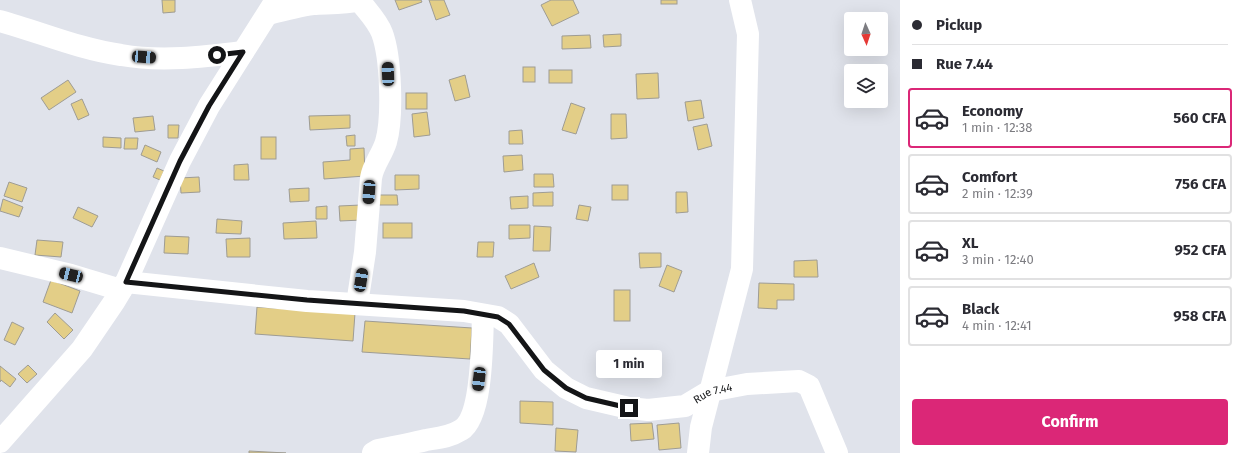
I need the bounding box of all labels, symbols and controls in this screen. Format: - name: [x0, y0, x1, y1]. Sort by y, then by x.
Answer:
- north arrow: [844, 12, 888, 56]
- map controls: [844, 12, 888, 108]
- text: Pickup: [936, 16, 982, 34]
- route start: [208, 46, 226, 64]
- car: [132, 50, 156, 64]
- text: Rue 7.44: [936, 55, 993, 73]
- car: [382, 62, 394, 86]
- button: layers: [844, 64, 888, 108]
- icon: car: [914, 100, 950, 136]
- text: Economy: [962, 102, 1023, 120]
- text: 560 CFA: [1173, 109, 1226, 127]
- text: 1 min · 12:38: [962, 120, 1032, 135]
- icon: car: [914, 166, 950, 202]
- text: Comfort: [962, 168, 1018, 186]
- text: 756 CFA: [1175, 175, 1226, 193]
- car: [362, 180, 376, 204]
- text: 2 min · 12:39: [962, 186, 1033, 201]
- icon: car: [914, 232, 950, 268]
- text: XL: [962, 234, 978, 252]
- text: 952 CFA: [1174, 241, 1226, 259]
- text: 3 min · 12:40: [962, 252, 1034, 267]
- car: [58, 266, 84, 284]
- car: [353, 267, 369, 293]
- icon: car: [914, 298, 950, 334]
- text: Black: [962, 300, 999, 318]
- text: 958 CFA: [1173, 307, 1226, 325]
- text: 4 min · 12:41: [962, 318, 1032, 333]
- callout: 1 min: [596, 350, 662, 378]
- text: 1 min: [613, 356, 645, 371]
- car: [472, 366, 486, 392]
- street label: Rue 7.44: [691, 380, 733, 406]
- route end: [620, 399, 638, 417]
- button: Confirm: [912, 399, 1228, 445]

